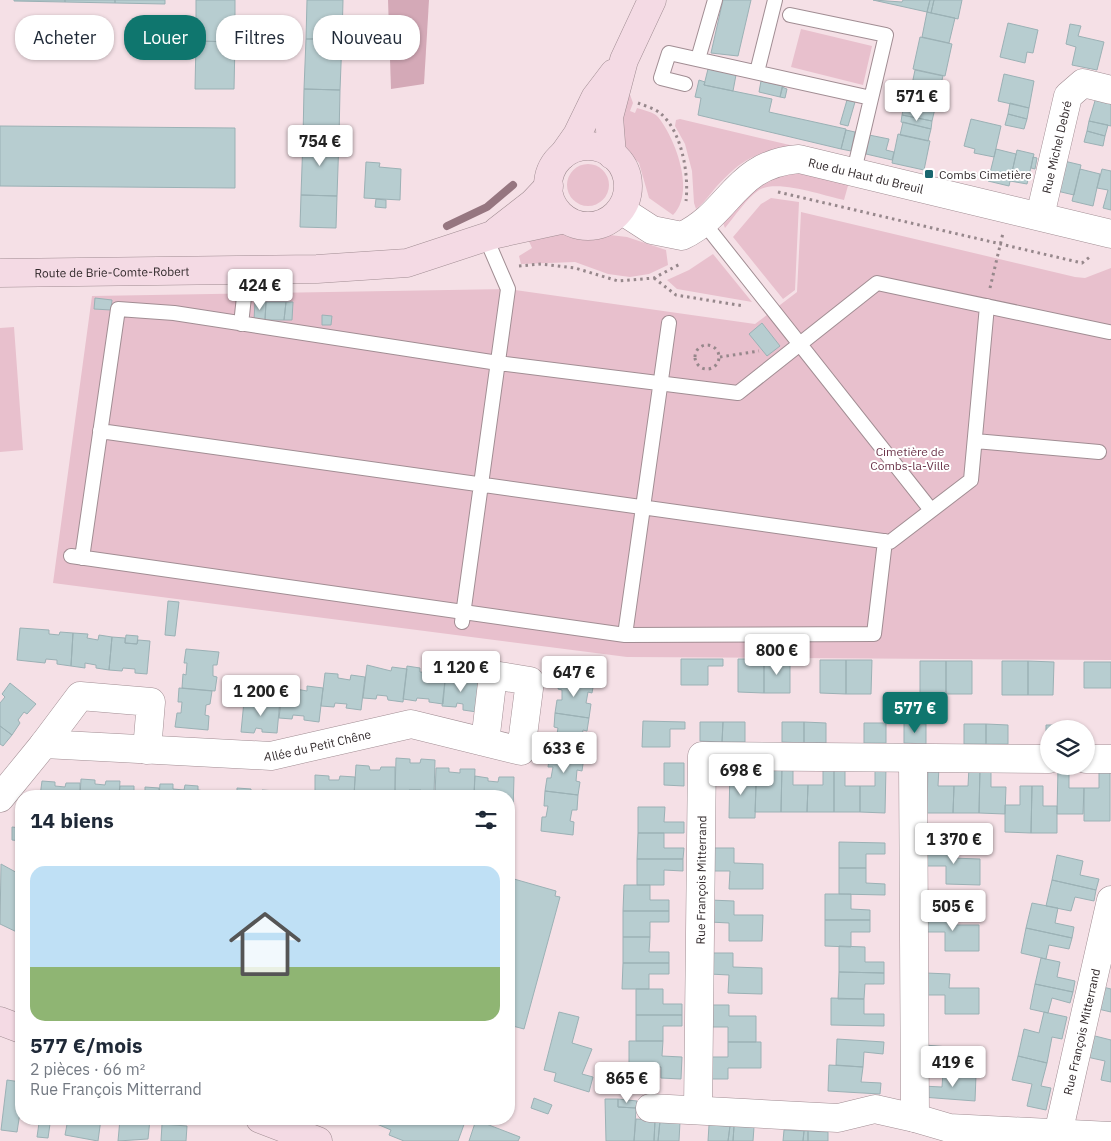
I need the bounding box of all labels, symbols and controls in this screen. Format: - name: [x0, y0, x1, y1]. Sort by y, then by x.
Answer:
- chip: Acheter: [15, 15, 114, 60]
- chip: Louer: [124, 15, 206, 60]
- chip: Filtres: [216, 15, 303, 60]
- chip: Nouveau: [313, 15, 420, 60]
- pin: 571 €: [882, 80, 952, 122]
- text: 571 €: [896, 86, 938, 106]
- street label: Rue Michel Debré: [1038, 99, 1074, 195]
- pin: 754 €: [285, 124, 355, 167]
- text: 754 €: [299, 131, 341, 151]
- street label: Rue du Haut du Breuil: [807, 154, 925, 196]
- place label: Combs Cimetière: [939, 167, 1032, 182]
- marker: Combs Cimetière: [923, 168, 935, 180]
- street label: Route de Brie-Comte-Robert: [34, 263, 190, 280]
- pin: 424 €: [225, 268, 295, 311]
- text: 424 €: [239, 275, 281, 295]
- park label: Cimetière de Combs-la-Ville: [870, 444, 950, 473]
- pin: 800 €: [742, 634, 812, 676]
- text: 800 €: [756, 640, 798, 660]
- pin: 1 120 €: [415, 650, 507, 693]
- pin: 647 €: [539, 656, 609, 698]
- text: 1 120 €: [433, 657, 489, 677]
- text: 647 €: [553, 662, 595, 682]
- pin: 1 200 €: [215, 674, 307, 717]
- text: 1 200 €: [233, 681, 289, 701]
- pin: 577 €: [880, 692, 950, 734]
- text: 577 €: [894, 698, 936, 718]
- map controls: [1040, 720, 1095, 775]
- button: layers: [1040, 720, 1095, 775]
- street label: Allée du Petit Chêne: [264, 726, 373, 764]
- pin: 633 €: [529, 732, 599, 774]
- text: 633 €: [543, 738, 585, 758]
- pin: 698 €: [706, 754, 776, 796]
- text: 698 €: [720, 760, 762, 780]
- text: 14 biens: [30, 806, 114, 834]
- icon: filters: [472, 806, 500, 834]
- street label: Rue François Mitterrand: [692, 815, 709, 945]
- pin: 1 370 €: [908, 822, 1000, 865]
- text: 1 370 €: [926, 829, 982, 849]
- pin: 505 €: [918, 890, 988, 932]
- text: 505 €: [932, 896, 974, 916]
- icon: home: [220, 899, 310, 989]
- street label: Rue François Mitterrand: [1060, 967, 1103, 1096]
- text: 577 €/mois: [30, 1031, 143, 1059]
- pin: 419 €: [918, 1046, 988, 1088]
- text: 419 €: [932, 1052, 974, 1072]
- text: 2 pièces · 66 m²: [30, 1059, 145, 1079]
- pin: 865 €: [592, 1062, 662, 1104]
- text: 865 €: [606, 1068, 648, 1088]
- text: Rue François Mitterrand: [30, 1079, 202, 1099]

